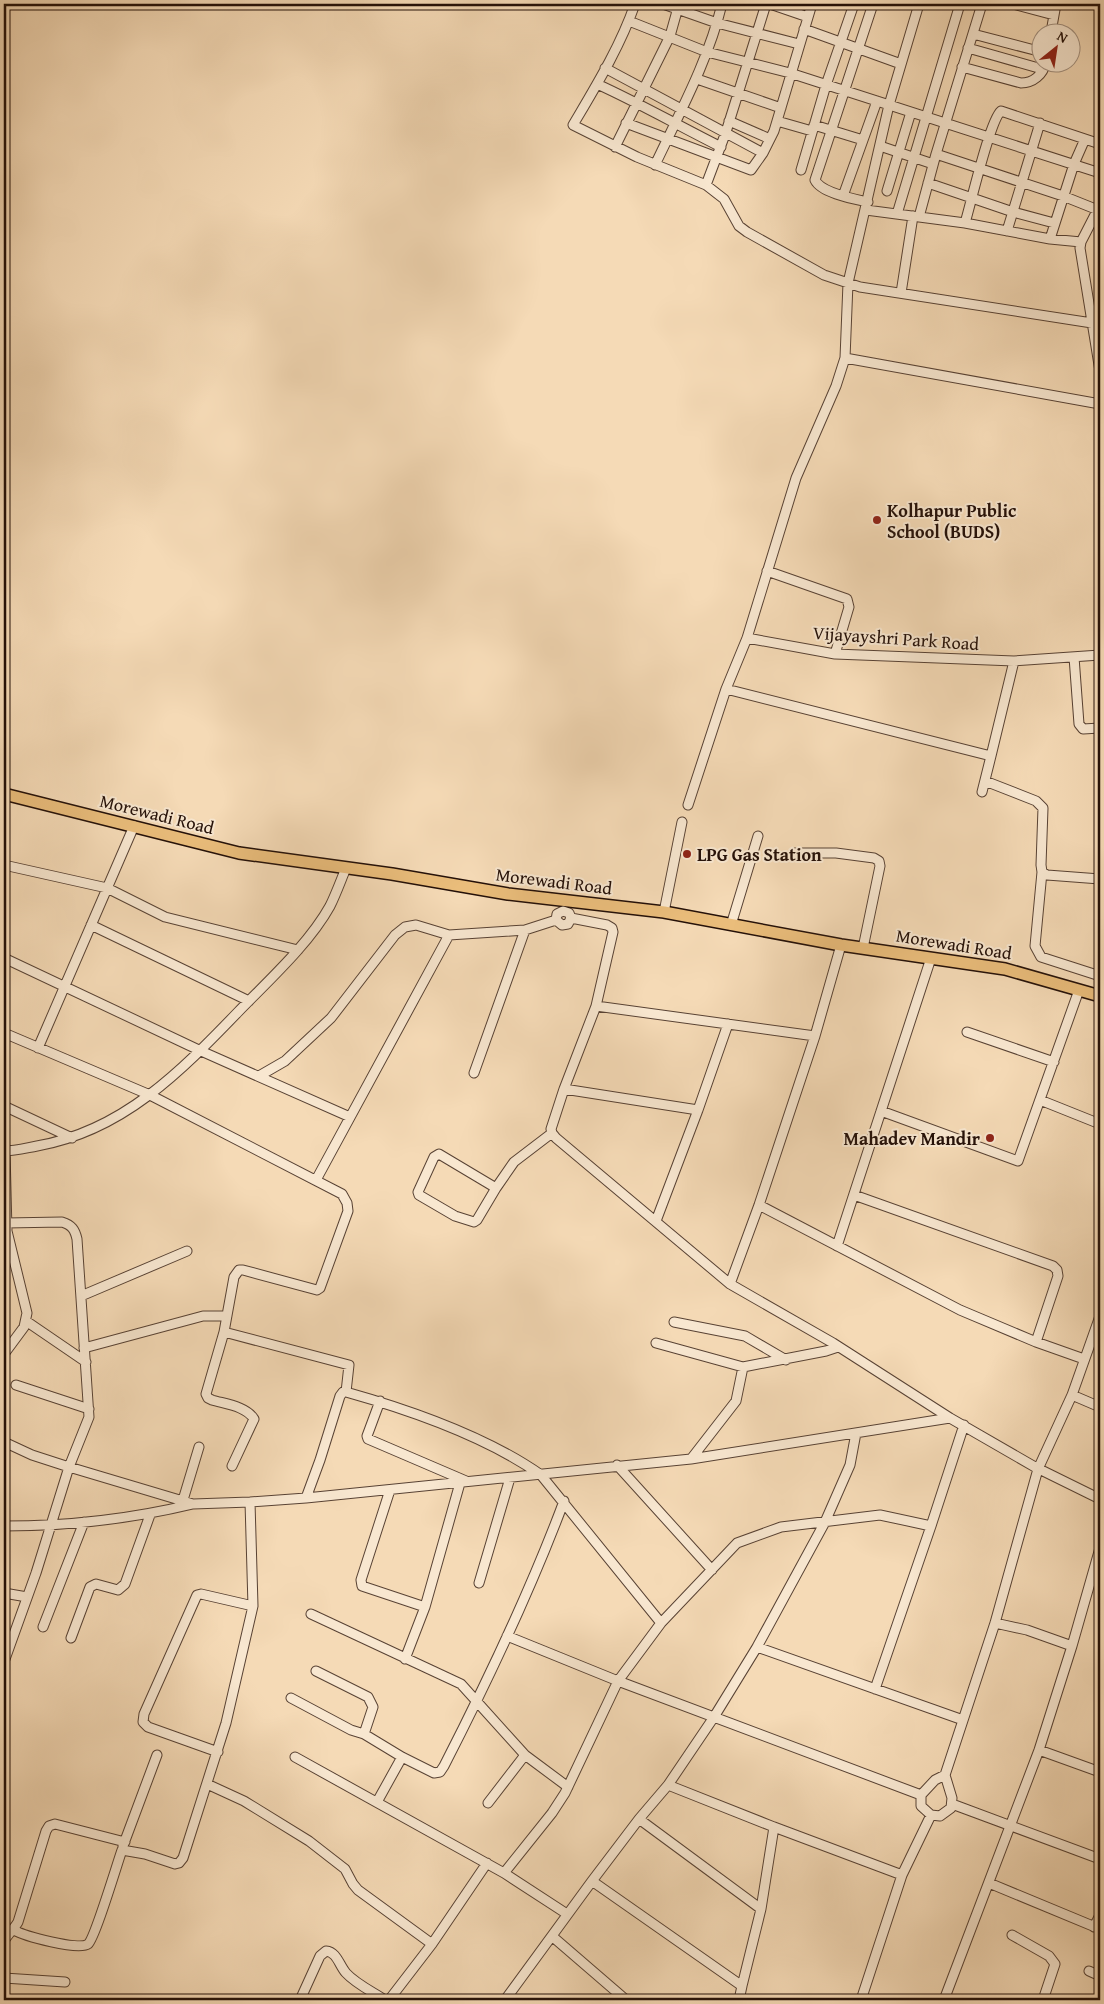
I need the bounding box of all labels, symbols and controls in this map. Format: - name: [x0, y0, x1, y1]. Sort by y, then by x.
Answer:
- north arrow: [1032, 22, 1082, 72]
- text: N: [1053, 26, 1072, 48]
- place label: Kolhapur Public School (BUDS): [887, 497, 1016, 545]
- marker: Kolhapur Public School (BUDS): [871, 514, 883, 526]
- street label: Vijayayshri Park Road: [812, 619, 980, 657]
- street label: Morewadi Road: [97, 787, 217, 841]
- place label: LPG Gas Station: [697, 841, 822, 868]
- marker: LPG Gas Station: [681, 848, 693, 860]
- street label: Morewadi Road: [494, 860, 614, 902]
- street label: Morewadi Road: [894, 922, 1014, 967]
- place label: Mahadev Mandir: [844, 1125, 981, 1152]
- marker: Mahadev Mandir: [984, 1132, 996, 1144]

